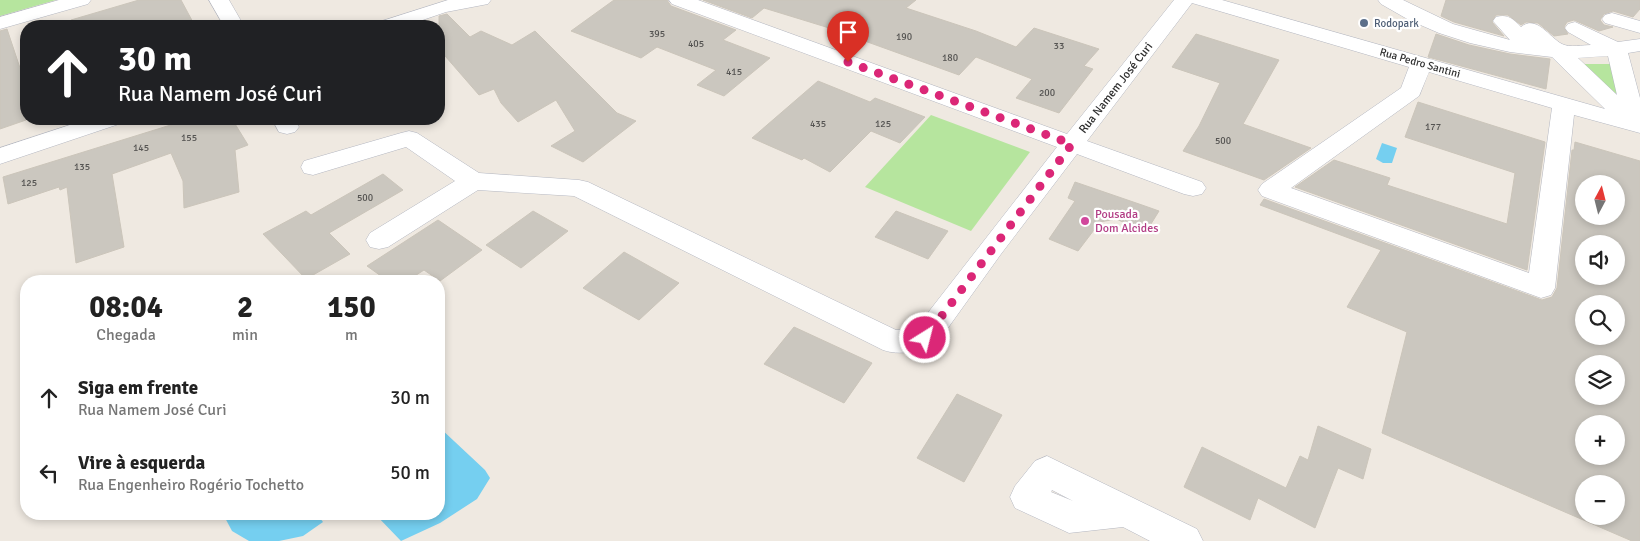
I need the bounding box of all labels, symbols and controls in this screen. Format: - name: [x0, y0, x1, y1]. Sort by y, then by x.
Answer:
- pin: [827, 11, 869, 62]
- marker: Rodopark: [1358, 17, 1370, 29]
- place label: Rodopark: [1374, 17, 1419, 30]
- icon: arrive: [834, 18, 862, 46]
- house number: 395: [649, 28, 665, 40]
- house number: 190: [896, 31, 912, 43]
- text: 30 m: [118, 37, 192, 80]
- house number: 405: [688, 38, 704, 50]
- street label: Rua Namem José Curi: [1076, 39, 1156, 137]
- icon: ahead: [35, 40, 100, 105]
- house number: 33: [1054, 40, 1064, 52]
- street label: Rua Pedro Santini: [1378, 45, 1462, 81]
- house number: 180: [942, 52, 958, 64]
- house number: 415: [726, 66, 742, 78]
- text: Rua Namem José Curi: [118, 80, 322, 107]
- house number: 200: [1039, 87, 1055, 99]
- house number: 435: [810, 118, 826, 130]
- house number: 125: [875, 118, 891, 130]
- house number: 177: [1425, 121, 1441, 133]
- house number: 155: [181, 132, 197, 144]
- house number: 500: [1215, 135, 1231, 147]
- house number: 145: [133, 142, 149, 154]
- house number: 135: [74, 161, 90, 173]
- north arrow: [1575, 175, 1625, 225]
- map controls: [1575, 175, 1625, 525]
- house number: 125: [21, 177, 37, 189]
- house number: 500: [357, 192, 373, 204]
- place label: Pousada Dom Alcides: [1095, 207, 1159, 236]
- marker: Pousada Dom Alcides: [1079, 215, 1091, 227]
- button: sound: [1575, 235, 1625, 285]
- text: 08:04: [89, 289, 163, 326]
- text: 2: [237, 289, 253, 326]
- text: 150: [327, 289, 376, 326]
- button: search: [1575, 295, 1625, 345]
- position arrow: [898, 311, 950, 363]
- text: Chegada: [96, 325, 156, 345]
- text: min: [232, 325, 258, 345]
- text: m: [345, 325, 358, 345]
- button: layers: [1575, 355, 1625, 405]
- text: Siga em frente: [78, 376, 198, 400]
- icon: ahead: [35, 384, 63, 412]
- text: 30 m: [390, 386, 430, 410]
- text: Rua Namem José Curi: [78, 400, 227, 420]
- button: +: [1575, 415, 1625, 465]
- text: Vire à esquerda: [78, 451, 205, 475]
- icon: left: [35, 459, 63, 487]
- text: 50 m: [390, 461, 430, 485]
- text: Rua Engenheiro Rogério Tochetto: [78, 475, 304, 495]
- button: −: [1575, 475, 1625, 525]

